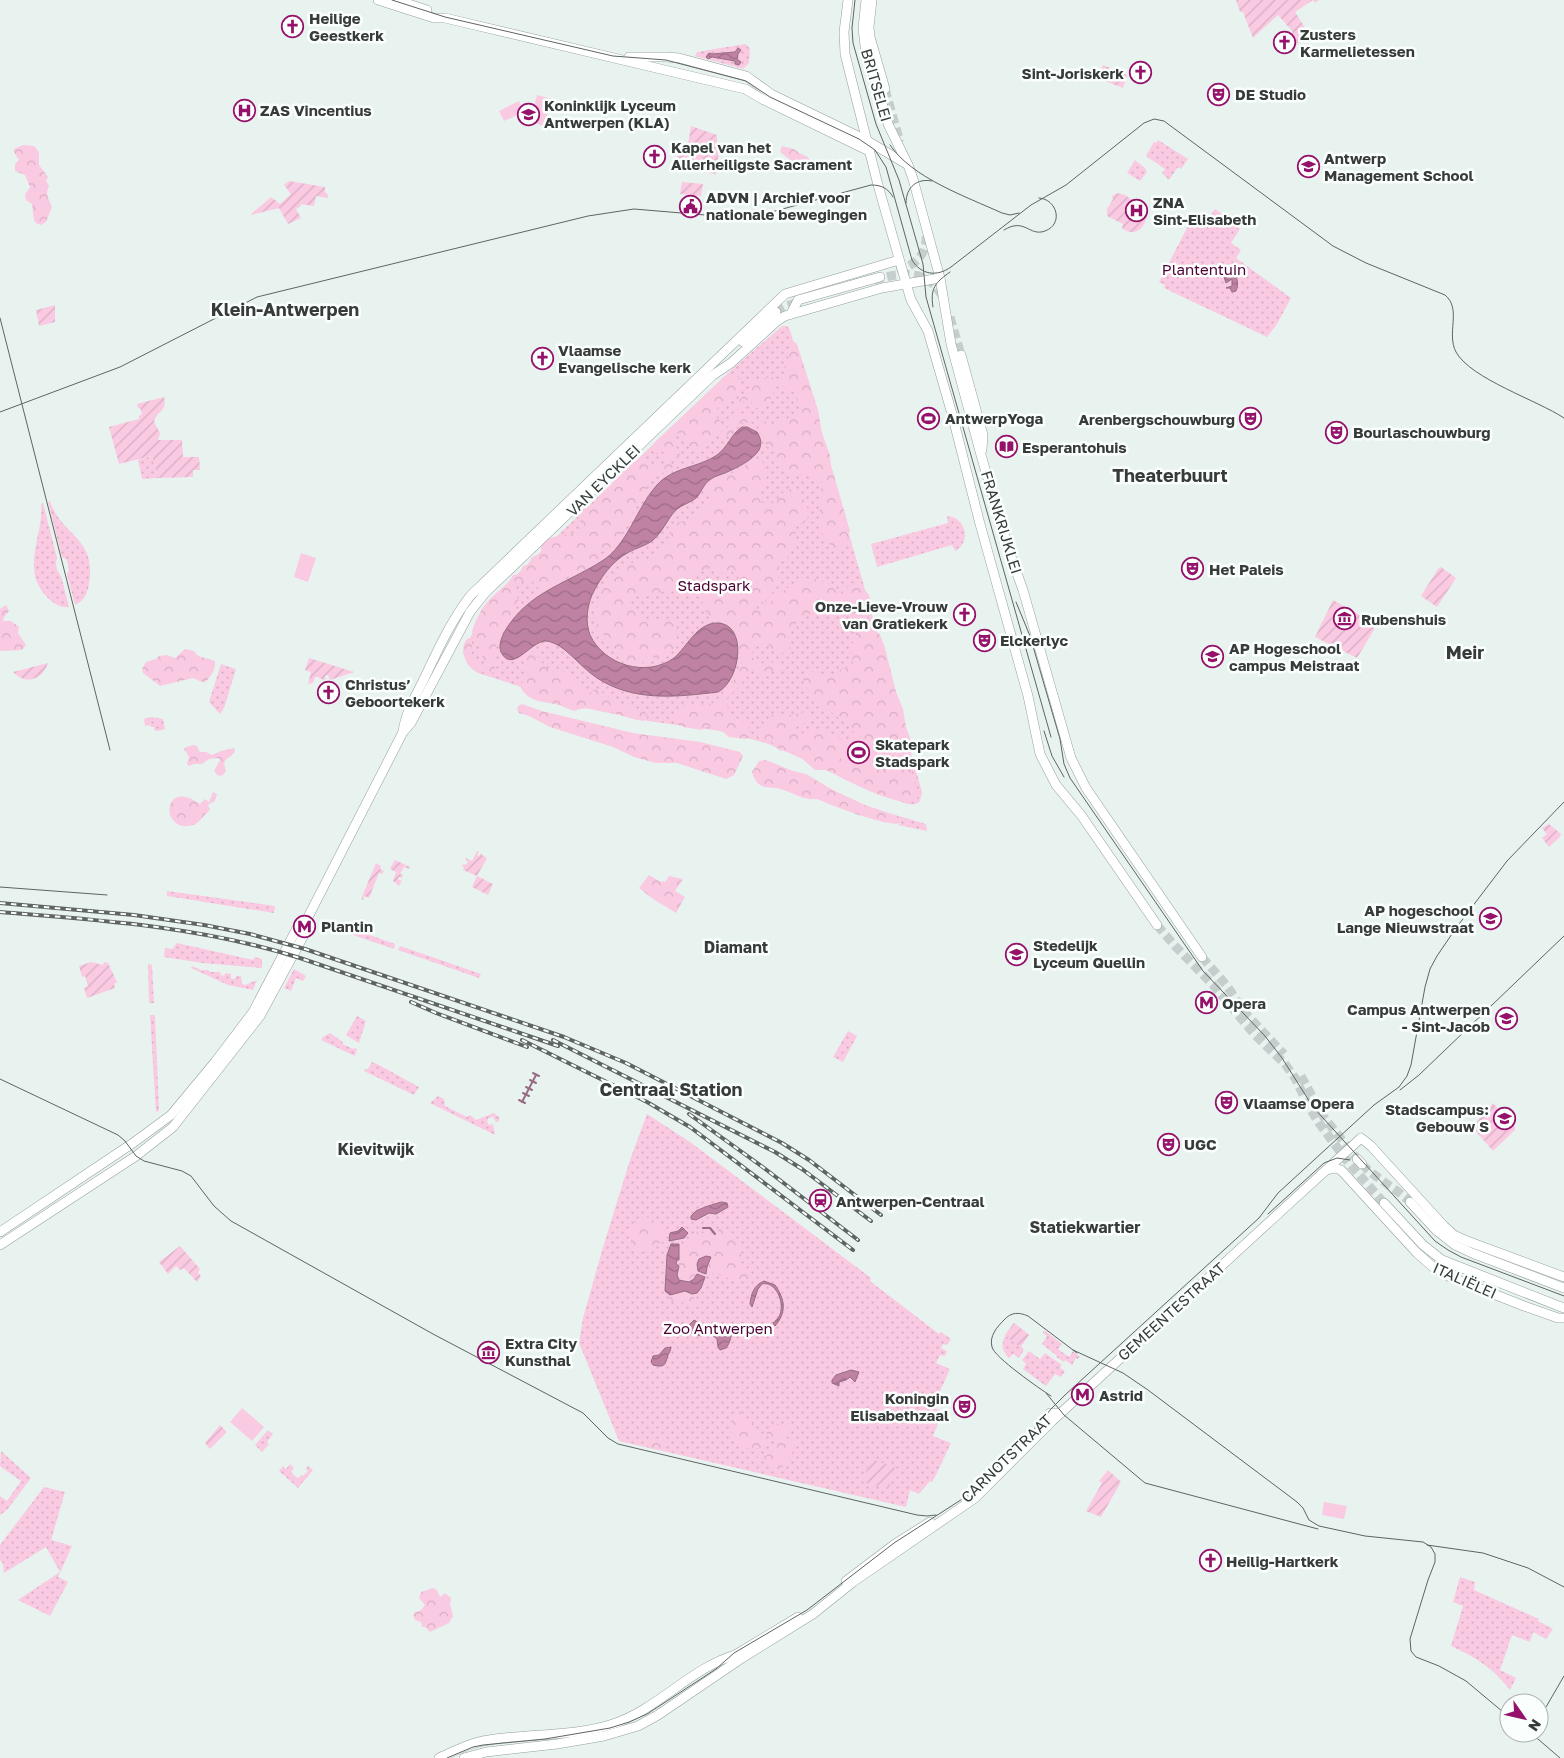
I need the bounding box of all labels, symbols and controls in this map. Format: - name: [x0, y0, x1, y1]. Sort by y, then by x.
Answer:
- place label: Heilige Geestkerk: [309, 9, 384, 44]
- church icon: Heilige Geestkerk: [281, 15, 305, 39]
- place label: Zusters Karmelietessen: [1300, 25, 1415, 60]
- church icon: Zusters Karmelietessen: [1272, 31, 1296, 55]
- street label: BRITSELEI: [858, 46, 896, 124]
- church icon: Sint-Joriskerk: [1128, 61, 1152, 85]
- place label: Sint-Joriskerk: [1022, 64, 1124, 82]
- theatre icon: DE Studio: [1207, 82, 1231, 106]
- place label: DE Studio: [1235, 85, 1306, 103]
- place label: Koninklijk Lyceum Antwerpen (KLA): [544, 96, 676, 131]
- hospital icon: ZAS Vincentius: [232, 98, 256, 122]
- place label: ZAS Vincentius: [260, 101, 372, 119]
- school or university icon: Koninklijk Lyceum Antwerpen (KLA): [516, 102, 540, 126]
- place label: Kapel van het Allerheiligste Sacrament: [671, 138, 852, 173]
- church icon: Kapel van het Allerheiligste Sacrament: [643, 144, 667, 168]
- place label: Antwerp Management School: [1324, 149, 1473, 184]
- school or university icon: Antwerp Management School: [1296, 155, 1320, 179]
- place label: ADVN | Archief voor nationale bewegingen: [706, 188, 867, 223]
- place label: ZNA Sint-Elisabeth: [1153, 193, 1256, 228]
- public building icon: ADVN | Archief voor nationale bewegingen: [678, 194, 702, 218]
- hospital icon: ZNA Sint-Elisabeth: [1125, 199, 1149, 223]
- park label: Plantentuin: [1162, 260, 1246, 278]
- district label: Klein-Antwerpen: [211, 298, 359, 320]
- place label: Vlaamse Evangelische kerk: [558, 341, 691, 376]
- church icon: Vlaamse Evangelische kerk: [530, 347, 554, 371]
- sports icon: AntwerpYoga: [917, 406, 941, 430]
- theatre icon: Arenbergschouwburg: [1239, 407, 1263, 431]
- place label: AntwerpYoga: [945, 409, 1044, 427]
- place label: Arenbergschouwburg: [1078, 410, 1235, 428]
- theatre icon: Bourlaschouwburg: [1325, 420, 1349, 444]
- place label: Bourlaschouwburg: [1353, 423, 1491, 441]
- library icon: Esperantohuis: [994, 435, 1018, 459]
- place label: Esperantohuis: [1022, 438, 1127, 456]
- street label: VAN EYCKLEI: [562, 440, 644, 520]
- district label: Theaterbuurt: [1112, 464, 1228, 486]
- street label: FRANKRIJKLEI: [978, 468, 1026, 576]
- theatre icon: Het Paleis: [1181, 557, 1205, 581]
- place label: Het Paleis: [1209, 560, 1284, 578]
- park label: Stadspark: [678, 576, 751, 594]
- place label: Onze-Lieve-Vrouw van Gratiekerk: [815, 597, 949, 632]
- church icon: Onze-Lieve-Vrouw van Gratiekerk: [952, 603, 976, 627]
- museum icon: Rubenshuis: [1333, 607, 1357, 631]
- place label: Rubenshuis: [1361, 610, 1446, 628]
- theatre icon: Elckerlyc: [972, 628, 996, 652]
- place label: Elckerlyc: [1000, 631, 1068, 649]
- place label: AP Hogeschool campus Meistraat: [1229, 639, 1359, 674]
- district label: Meir: [1446, 641, 1484, 663]
- school or university icon: AP Hogeschool campus Meistraat: [1201, 645, 1225, 669]
- place label: Christus’ Geboortekerk: [345, 675, 445, 710]
- church icon: Christus’ Geboortekerk: [317, 681, 341, 705]
- place label: Skatepark Stadspark: [875, 735, 950, 770]
- sports icon: Skatepark Stadspark: [847, 741, 871, 765]
- place label: AP hogeschool Lange Nieuwstraat: [1337, 901, 1474, 936]
- school or university icon: AP hogeschool Lange Nieuwstraat: [1478, 907, 1502, 931]
- metro station icon: Plantin: [293, 914, 317, 938]
- place label: Plantin: [321, 917, 373, 935]
- place label: Stedelijk Lyceum Quellin: [1033, 936, 1145, 971]
- district label: Diamant: [704, 937, 768, 957]
- school or university icon: Stedelijk Lyceum Quellin: [1005, 942, 1029, 966]
- metro station icon: Opera: [1194, 991, 1218, 1015]
- place label: Opera: [1222, 994, 1266, 1012]
- place label: Campus Antwerpen - Sint-Jacob: [1347, 1000, 1490, 1035]
- school or university icon: Campus Antwerpen - Sint-Jacob: [1494, 1006, 1518, 1030]
- district label: Centraal Station: [600, 1078, 743, 1100]
- theatre icon: Vlaamse Opera: [1215, 1091, 1239, 1115]
- place label: Vlaamse Opera: [1243, 1094, 1354, 1112]
- place label: Stadscampus: Gebouw S: [1385, 1100, 1489, 1135]
- school or university icon: Stadscampus: Gebouw S: [1493, 1106, 1517, 1130]
- theatre icon: UGC: [1156, 1132, 1180, 1156]
- place label: UGC: [1184, 1135, 1217, 1153]
- district label: Kievitwijk: [338, 1139, 415, 1159]
- station icon: Antwerpen-Centraal: [808, 1189, 832, 1213]
- place label: Antwerpen-Centraal: [836, 1192, 984, 1210]
- district label: Statiekwartier: [1029, 1217, 1141, 1237]
- street label: GEMEENTESTRAAT: [1114, 1258, 1228, 1364]
- street label: ITALIËLEI: [1430, 1258, 1500, 1302]
- park label: Zoo Antwerpen: [663, 1319, 773, 1337]
- place label: Extra City Kunsthal: [505, 1334, 577, 1369]
- museum icon: Extra City Kunsthal: [477, 1340, 501, 1364]
- metro station icon: Astrid: [1071, 1383, 1095, 1407]
- place label: Astrid: [1099, 1386, 1143, 1404]
- place label: Koningin Elisabethzaal: [850, 1389, 949, 1424]
- theatre icon: Koningin Elisabethzaal: [953, 1395, 977, 1419]
- street label: CARNOTSTRAAT: [957, 1410, 1055, 1506]
- church icon: Heilig-Hartkerk: [1198, 1549, 1222, 1573]
- place label: Heilig-Hartkerk: [1226, 1552, 1339, 1570]
- north arrow: [1499, 1693, 1549, 1743]
- text: N: [1525, 1716, 1545, 1735]

